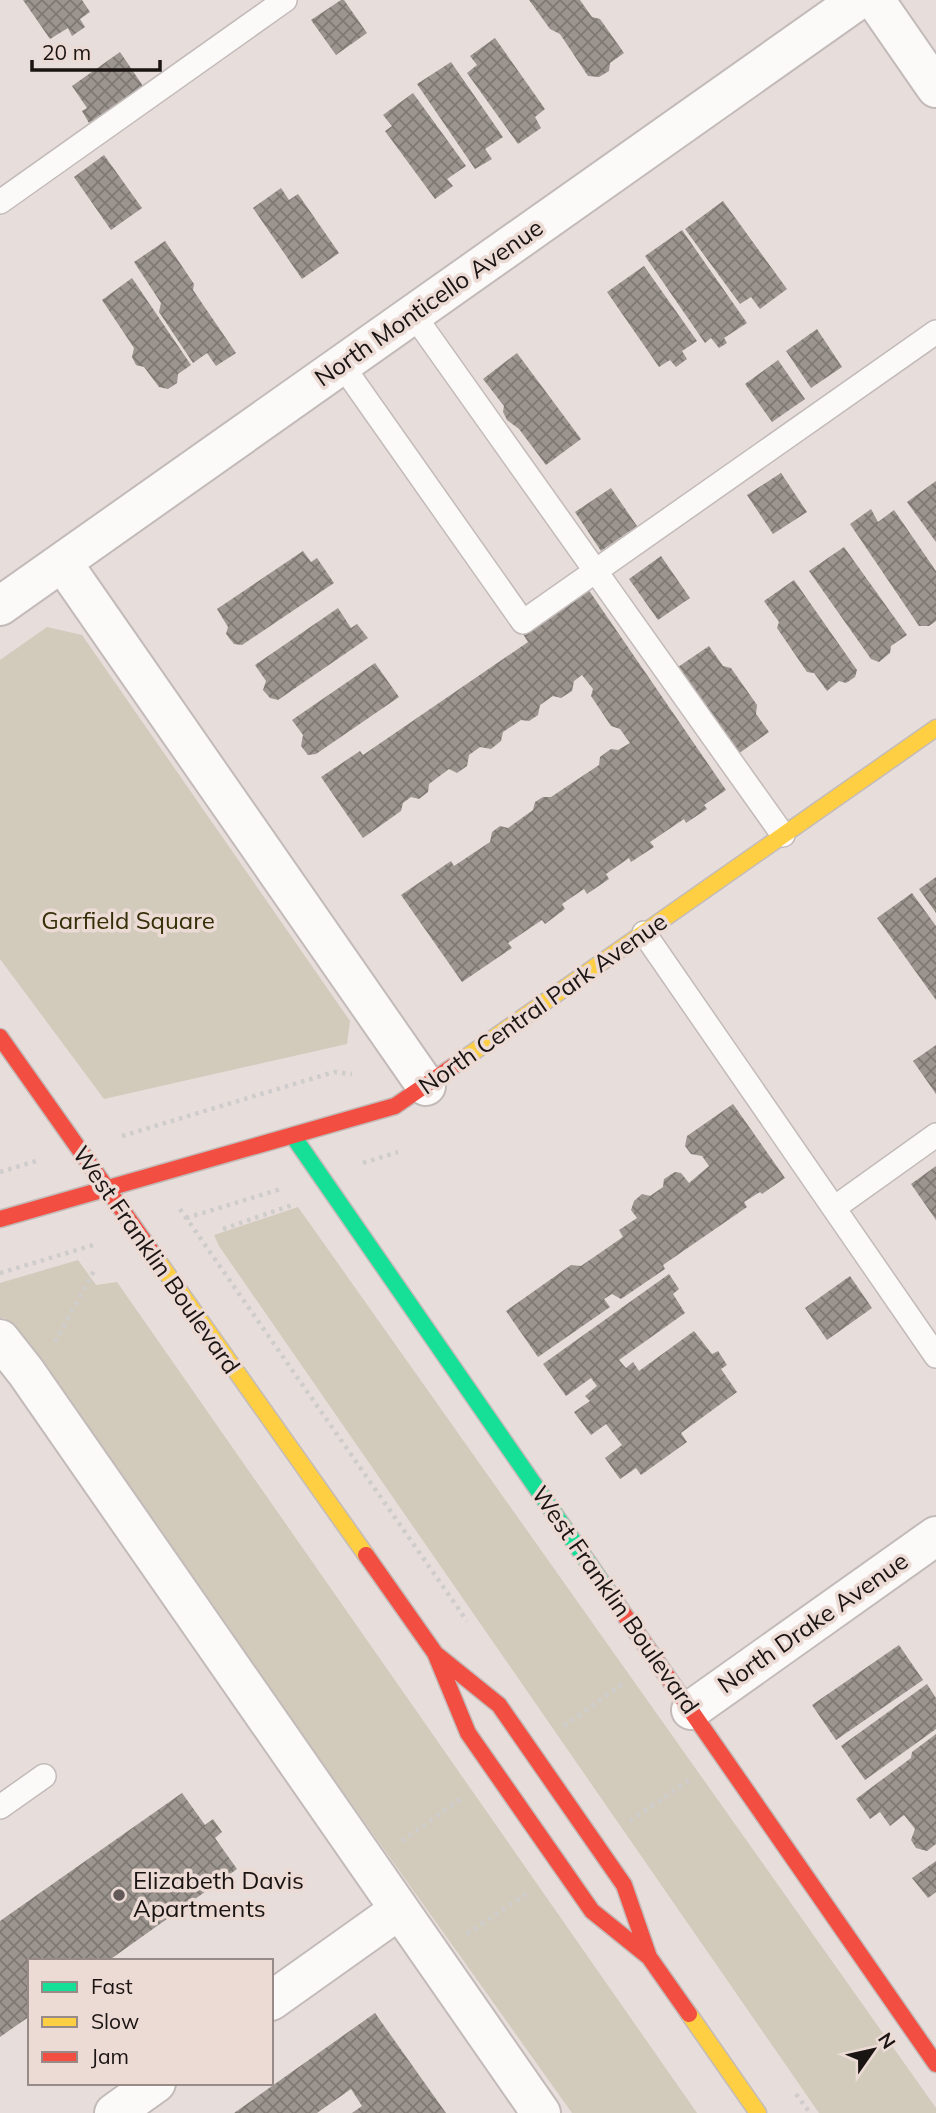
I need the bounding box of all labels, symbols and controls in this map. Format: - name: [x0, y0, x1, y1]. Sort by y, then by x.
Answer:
- scale bar: [32, 28, 159, 72]
- text: 20 m: [42, 39, 91, 65]
- street label: North Monticello Avenue: [308, 212, 548, 392]
- park label: Garfield Square: [41, 905, 215, 935]
- street label: North Central Park Avenue: [413, 906, 672, 1100]
- street label: West Franklin Boulevard: [67, 1140, 247, 1379]
- street label: West Franklin Boulevard: [526, 1480, 706, 1719]
- street label: North Drake Avenue: [711, 1545, 913, 1699]
- place label: Elizabeth Davis Apartments: [133, 1865, 304, 1923]
- marker: Elizabeth Davis Apartments: [111, 1887, 127, 1903]
- legend: [28, 1959, 273, 2085]
- text: Fast: [91, 1973, 133, 1999]
- text: Slow: [91, 2008, 139, 2034]
- north arrow: [838, 2015, 908, 2085]
- text: N: [873, 2028, 901, 2053]
- text: Jam: [91, 2043, 129, 2069]

